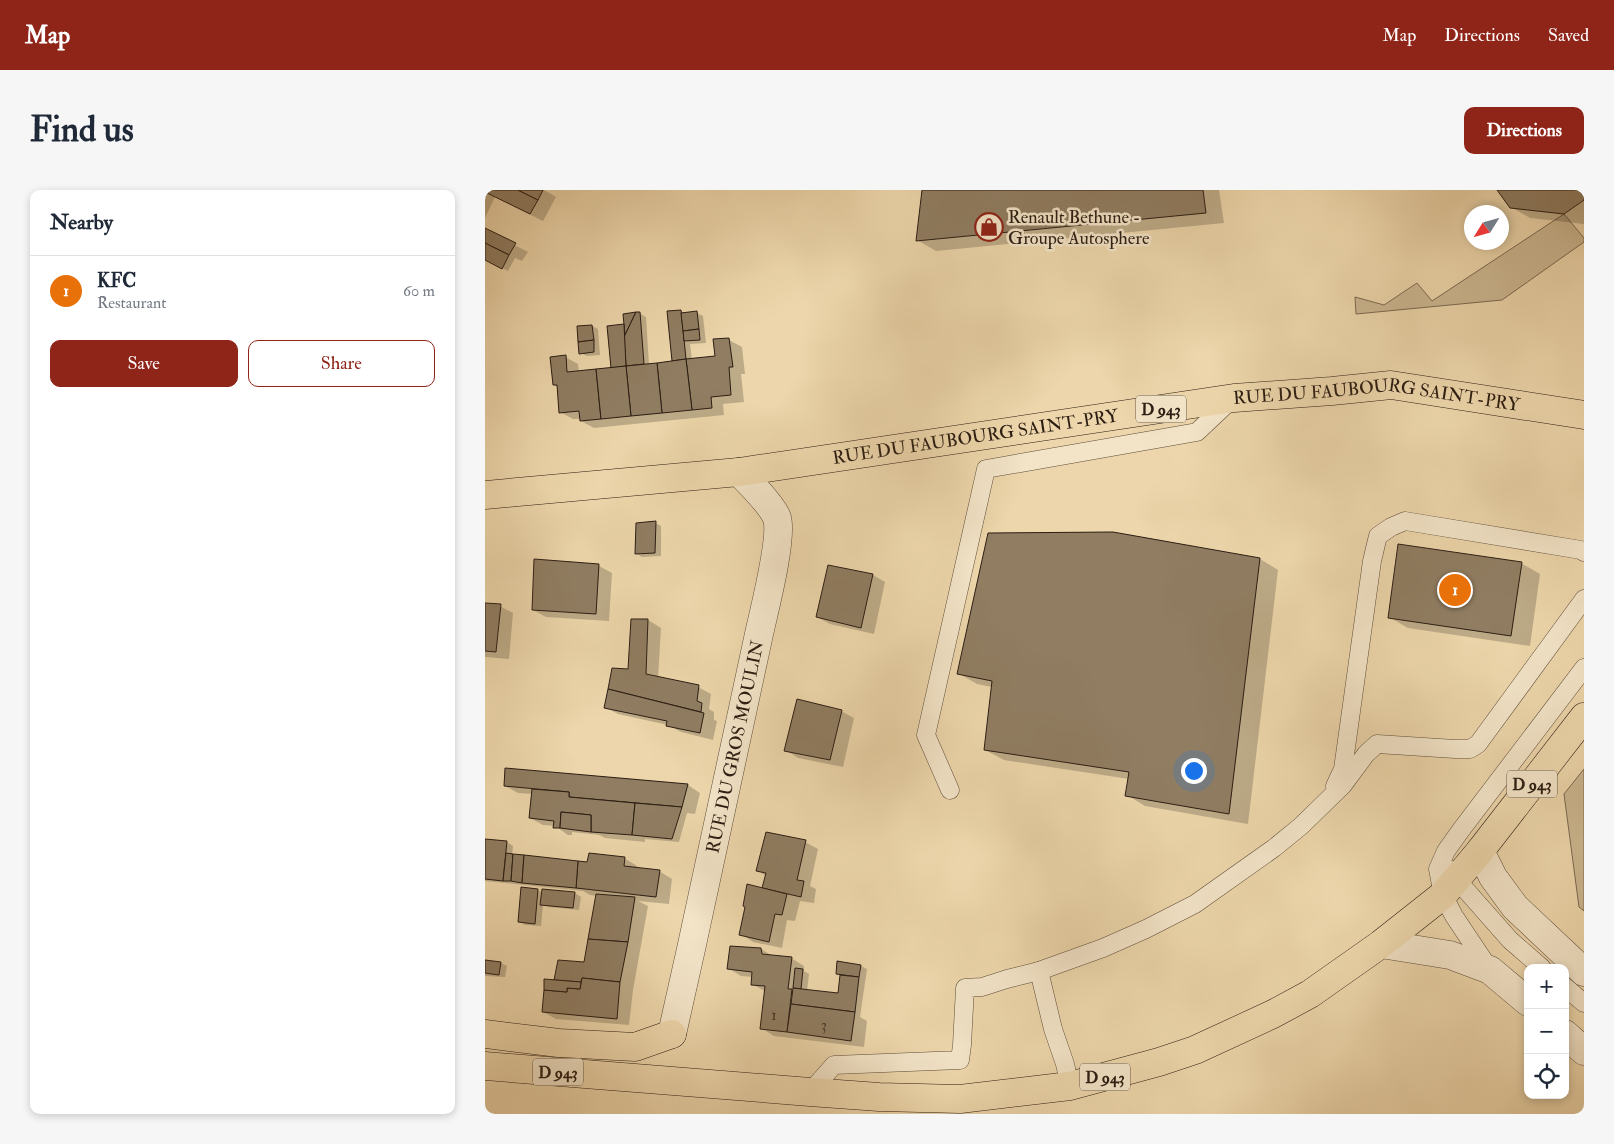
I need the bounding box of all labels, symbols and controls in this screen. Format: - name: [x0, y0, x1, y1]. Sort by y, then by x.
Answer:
- text: Map: [25, 20, 70, 51]
- text: Map: [1383, 24, 1416, 47]
- text: Directions: [1444, 24, 1520, 47]
- text: Saved: [1548, 24, 1589, 47]
- button: Directions: [1464, 107, 1584, 154]
- text: Find us: [30, 108, 134, 152]
- north arrow: [1464, 205, 1509, 250]
- place label: Renault Bethune - Groupe Autosphere: [1008, 206, 1150, 250]
- text: Nearby: [50, 209, 113, 236]
- shop icon: Renault Bethune - Groupe Autosphere: [974, 212, 1004, 242]
- text: KFC: [97, 269, 136, 293]
- text: 1: [63, 281, 69, 301]
- text: 60 m: [403, 281, 435, 301]
- text: Restaurant: [97, 293, 166, 313]
- button: Save: [50, 340, 238, 387]
- button: Share: [248, 340, 435, 387]
- street label: RUE DU FAUBOURG SAINT-PRY: [1232, 374, 1522, 417]
- road number: D 943: [1136, 395, 1186, 422]
- street label: RUE DU FAUBOURG SAINT-PRY: [831, 404, 1120, 470]
- pin: 1: [1439, 571, 1471, 609]
- street label: RUE DU GROS MOULIN: [701, 638, 769, 856]
- your location: [1181, 758, 1207, 784]
- road number: D 943: [1507, 770, 1557, 798]
- map controls: [1524, 964, 1569, 1099]
- button: +: [1524, 964, 1569, 1009]
- house number: 1: [771, 1006, 777, 1025]
- button: −: [1524, 1009, 1569, 1054]
- house number: 3: [821, 1016, 827, 1035]
- button: locate: [1524, 1054, 1569, 1099]
- road number: D 943: [533, 1059, 583, 1086]
- road number: D 943: [1080, 1064, 1130, 1090]

